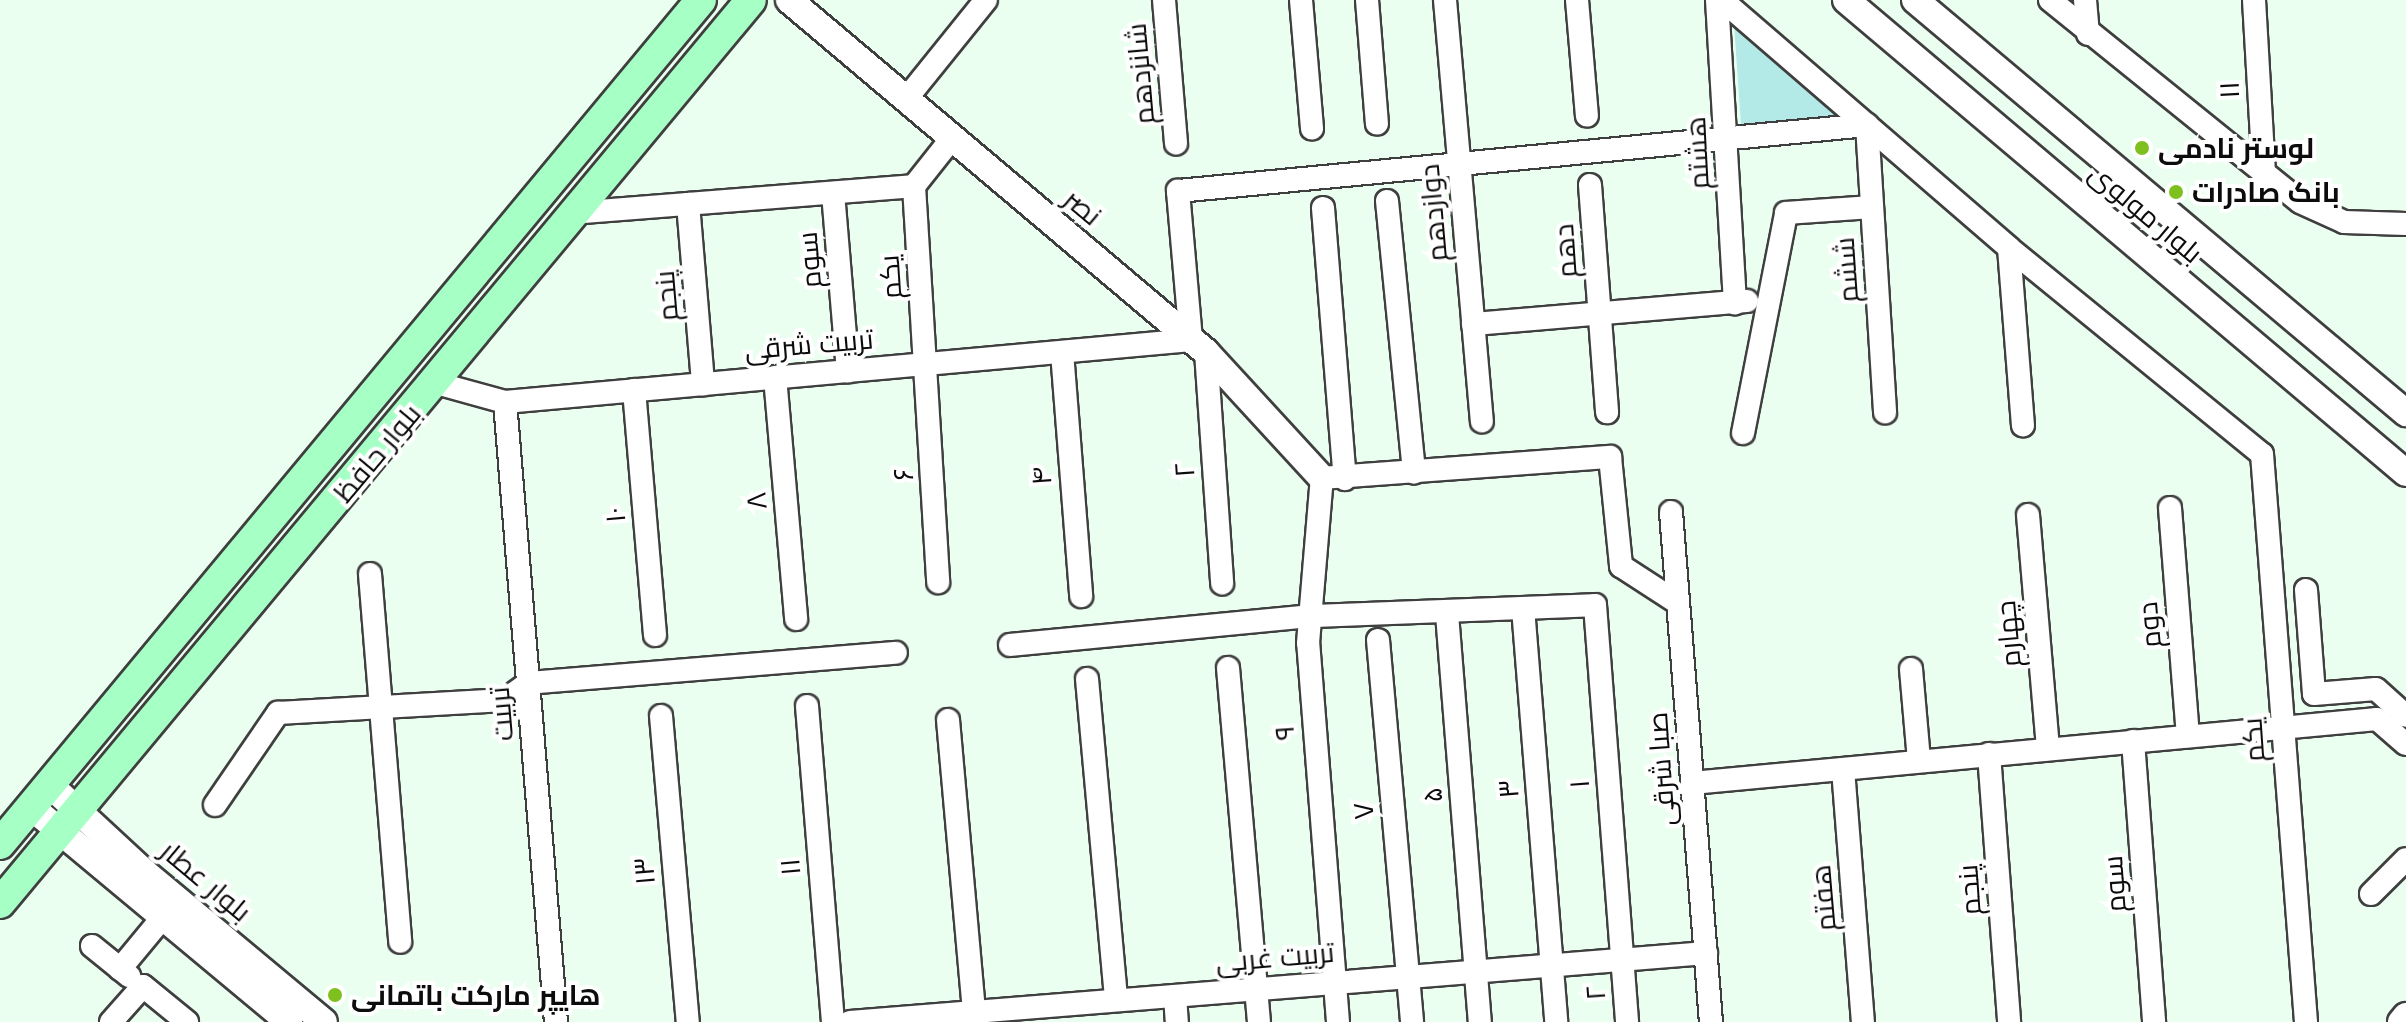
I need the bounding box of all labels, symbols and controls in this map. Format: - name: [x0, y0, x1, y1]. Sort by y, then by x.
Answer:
- street label: شانزدهم: [1119, 22, 1161, 126]
- street label: ۱۱: [2212, 80, 2246, 100]
- street label: هشتم: [1678, 116, 1716, 190]
- place label: لوستر نادمی: [2158, 131, 2314, 165]
- marker: لوستر نادمی: [2133, 139, 2151, 157]
- street label: بلوار مولوی: [2082, 156, 2210, 270]
- street label: دوازدهم: [1412, 163, 1454, 263]
- place label: بانک صادرات: [2192, 175, 2340, 209]
- street label: نصر: [1057, 182, 1109, 232]
- marker: بانک صادرات: [2167, 183, 2185, 201]
- street label: دهم: [1546, 223, 1584, 279]
- street label: سوم: [790, 230, 828, 290]
- street label: ششم: [1827, 236, 1865, 304]
- street label: یکم: [872, 254, 908, 300]
- street label: پنجم: [647, 269, 685, 323]
- street label: تربیت شرقی: [743, 322, 875, 366]
- street label: بلوار حافظ: [326, 397, 428, 509]
- street label: ۲: [1167, 461, 1201, 479]
- street label: ۶: [886, 466, 920, 482]
- street label: ۴: [1024, 466, 1058, 486]
- street label: ۸: [739, 491, 773, 511]
- street label: ۱۰: [598, 506, 632, 524]
- street label: چهارم: [1988, 599, 2028, 669]
- street label: دوم: [2130, 600, 2168, 650]
- street label: تربیت: [482, 685, 520, 743]
- street label: صبا شرقی: [1640, 711, 1682, 827]
- street label: یکم: [2235, 717, 2271, 763]
- street label: ۹: [1267, 725, 1301, 741]
- street label: ۳: [1490, 778, 1526, 800]
- street label: ۱: [1562, 779, 1596, 789]
- street label: ۵: [1415, 786, 1449, 804]
- street label: ۷: [1346, 801, 1380, 821]
- street label: بلوار عطار: [154, 834, 258, 928]
- street label: سوم: [2095, 854, 2133, 914]
- street label: ۱۳: [626, 856, 662, 886]
- street label: ۱۱: [773, 857, 807, 877]
- street label: هفتم: [1803, 863, 1843, 933]
- street label: پنجم: [1950, 863, 1988, 917]
- street label: تربیت غربی: [1214, 935, 1336, 979]
- place label: هایپر مارکت باتمانی: [351, 978, 601, 1012]
- street label: ۲: [1578, 984, 1612, 1002]
- marker: هایپر مارکت باتمانی: [326, 986, 344, 1004]

